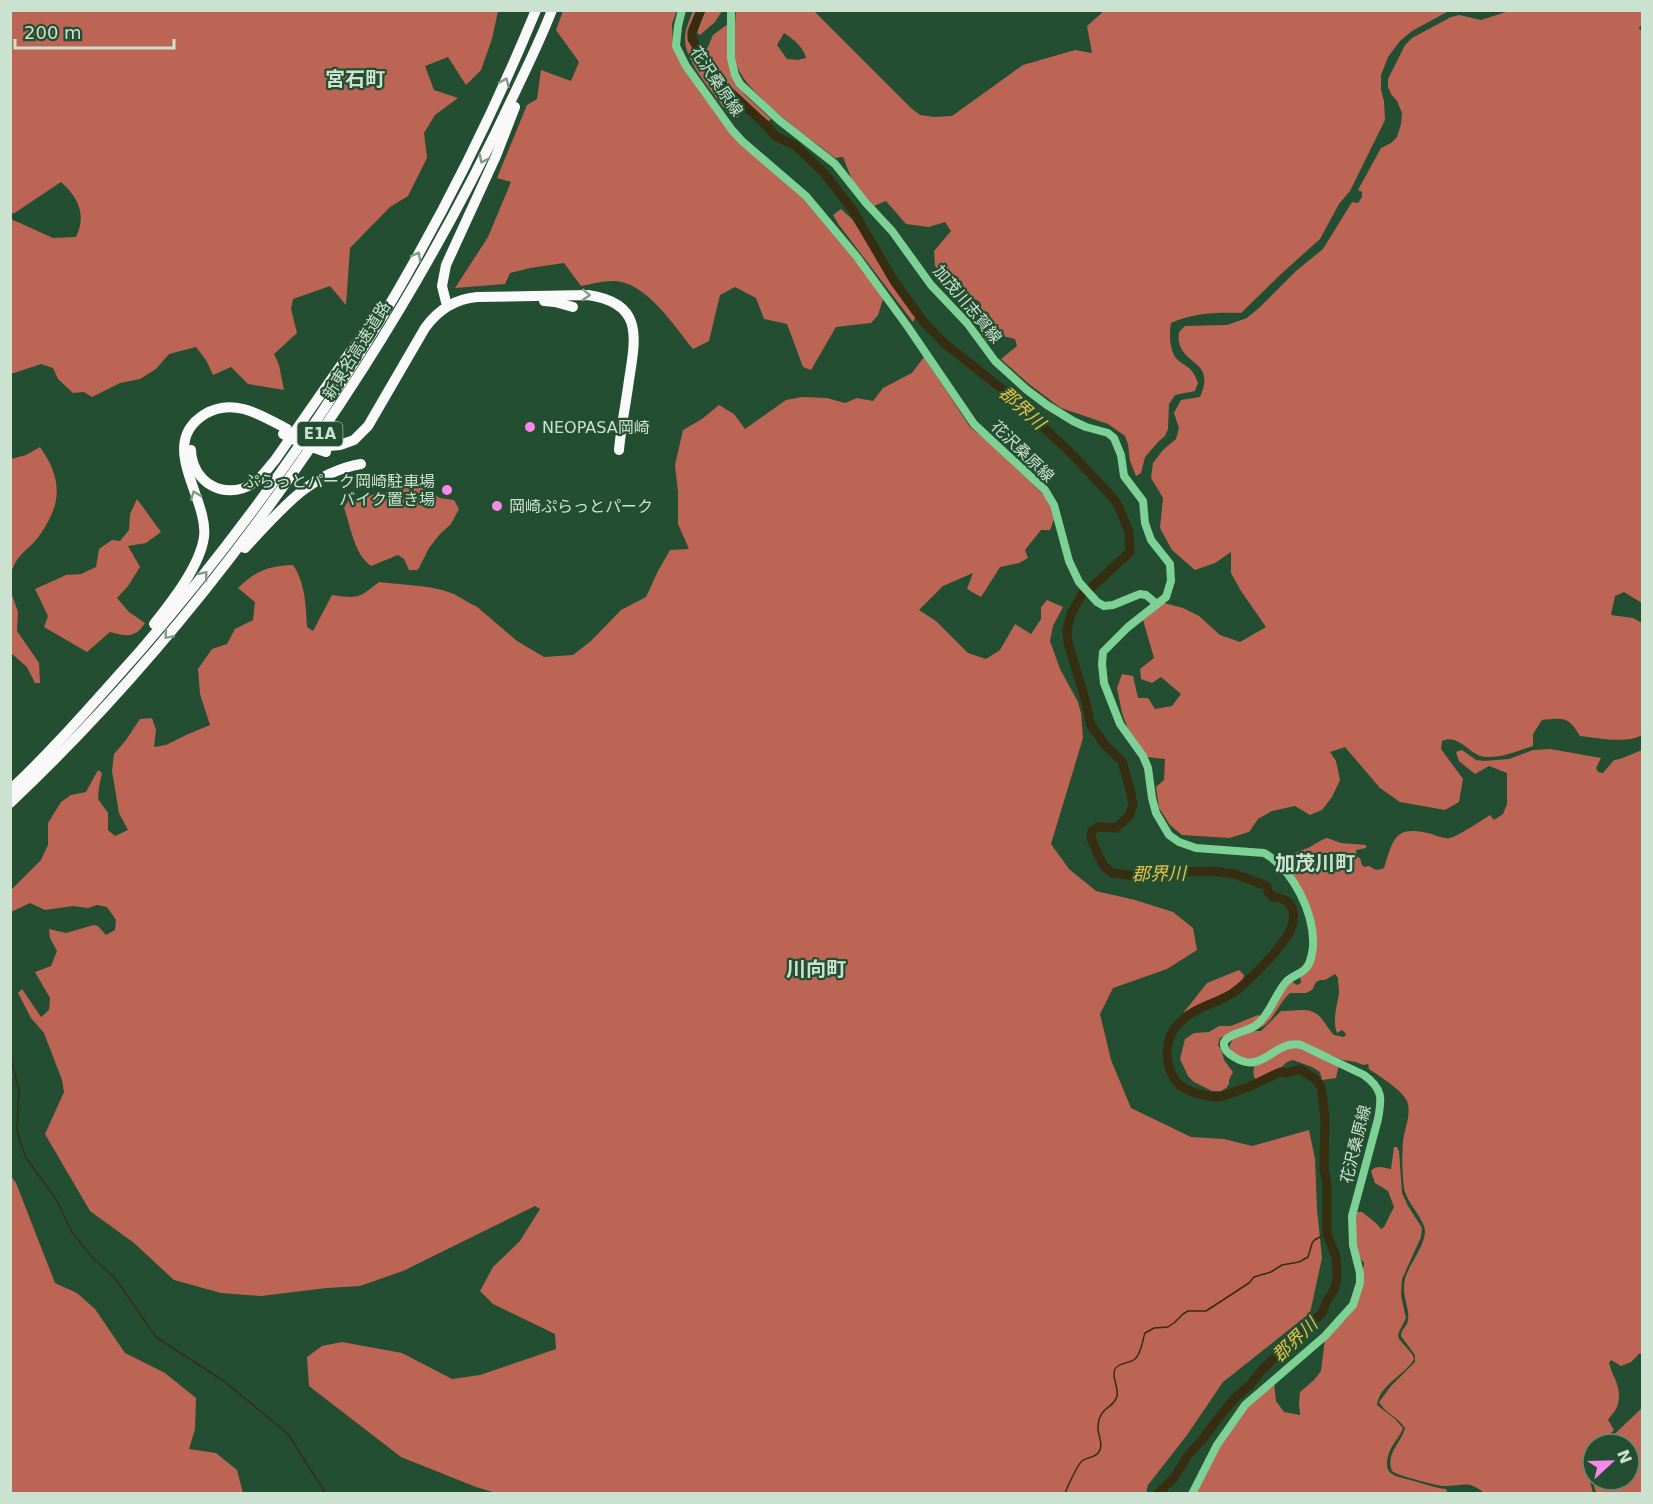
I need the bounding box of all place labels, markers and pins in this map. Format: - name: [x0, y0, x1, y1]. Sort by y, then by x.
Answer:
- place label: NEOPASA岡崎: [542, 418, 650, 437]
- marker: NEOPASA岡崎: [523, 420, 537, 434]
- place label: ぷらっとパーク岡崎駐車場 バイク置き場: [243, 472, 435, 509]
- marker: ぷらっとパーク岡崎駐車場 バイク置き場: [440, 483, 454, 497]
- place label: 岡崎ぷらっとパーク: [509, 497, 653, 516]
- marker: 岡崎ぷらっとパーク: [490, 499, 504, 513]

